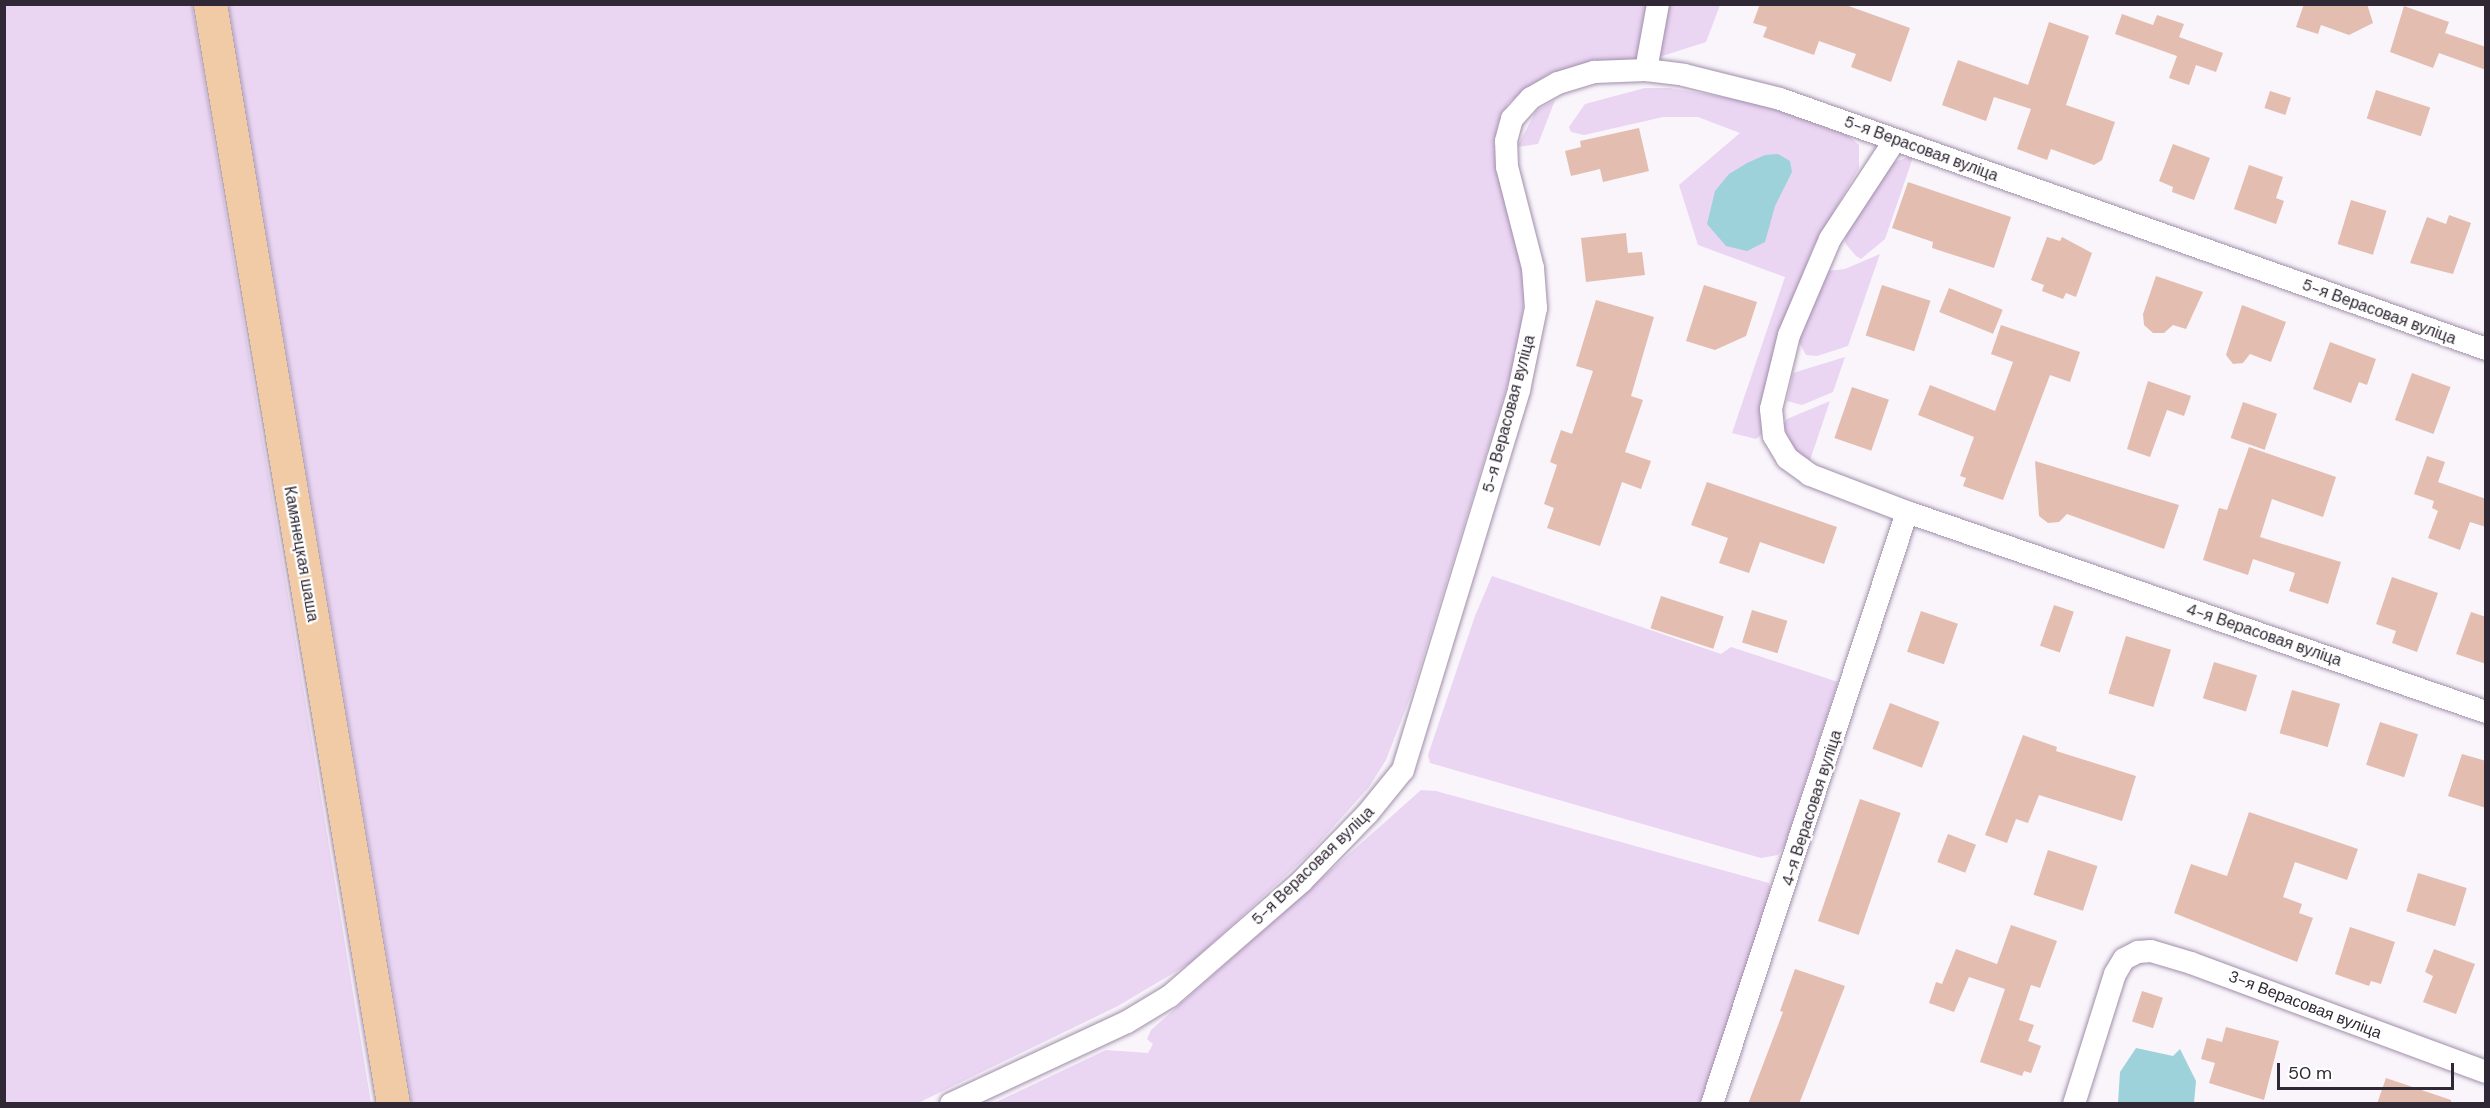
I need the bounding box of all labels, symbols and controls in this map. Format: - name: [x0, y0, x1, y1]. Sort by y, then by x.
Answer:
- street label: 5-я Верасовая вуліца: [1841, 112, 2001, 186]
- street label: 5-я Верасовая вуліца: [2299, 275, 2459, 349]
- street label: 5-я Верасовая вуліца: [1479, 333, 1539, 495]
- street label: Камянецкая шаша: [280, 485, 322, 623]
- street label: 4-я Верасовая вуліца: [2184, 599, 2344, 671]
- street label: 4-я Верасовая вуліца: [1778, 728, 1846, 888]
- street label: 5-я Верасовая вуліца: [1248, 803, 1378, 929]
- street label: 3-я Верасовая вуліца: [2226, 967, 2384, 1043]
- scale bar: [2280, 1051, 2457, 1089]
- text: 50 m: [2288, 1061, 2332, 1085]

